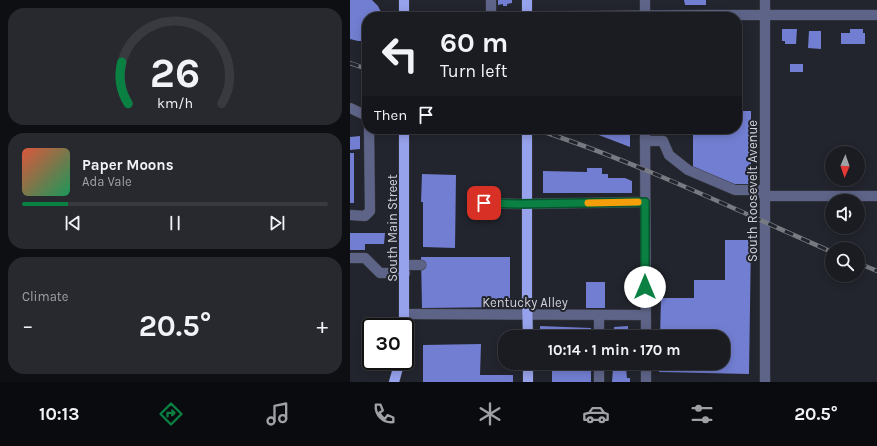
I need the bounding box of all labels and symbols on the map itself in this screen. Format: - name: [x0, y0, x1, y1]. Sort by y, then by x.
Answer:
- street label: South Roosevelt Avenue: [745, 120, 760, 262]
- north arrow: [825, 146, 865, 186]
- street label: South Main Street: [385, 174, 400, 282]
- pin: [467, 186, 501, 220]
- position arrow: [624, 266, 666, 308]
- street label: Kentucky Alley: [482, 295, 568, 310]
- speed limit sign: 30: [362, 318, 414, 370]

